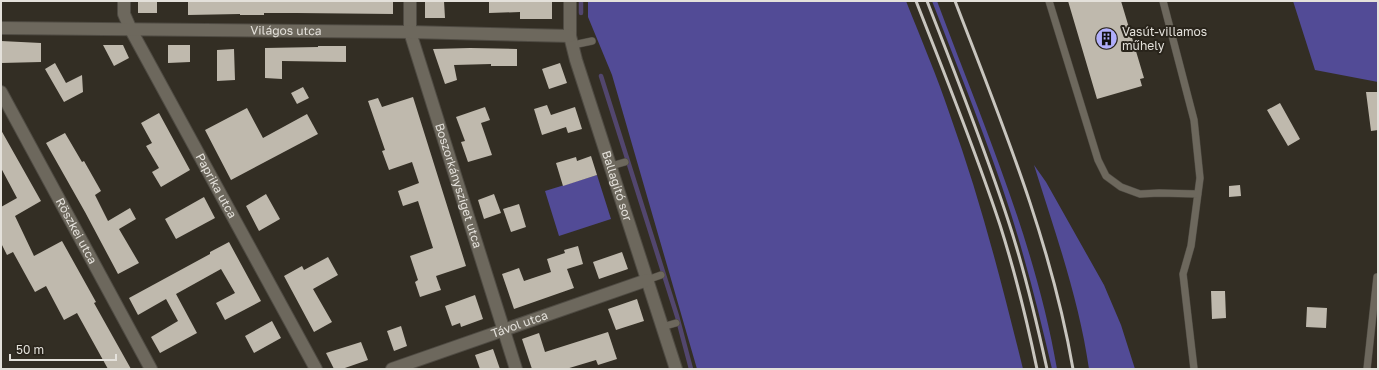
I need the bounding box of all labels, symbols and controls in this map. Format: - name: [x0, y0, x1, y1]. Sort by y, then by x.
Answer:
- street label: Világos utca: [250, 22, 322, 38]
- place label: Vasút-villamos műhely: [1122, 24, 1207, 53]
- building icon: Vasút-villamos műhely: [1093, 26, 1119, 52]
- street label: Boszorkánysziget utca: [432, 121, 485, 250]
- street label: Ballagitó sor: [599, 149, 636, 223]
- street label: Paprika utca: [193, 151, 240, 221]
- street label: Röszkei utca: [53, 195, 101, 266]
- street label: Távol utca: [489, 307, 550, 341]
- scale bar: [10, 336, 116, 362]
- text: 50 m: [16, 342, 44, 357]

